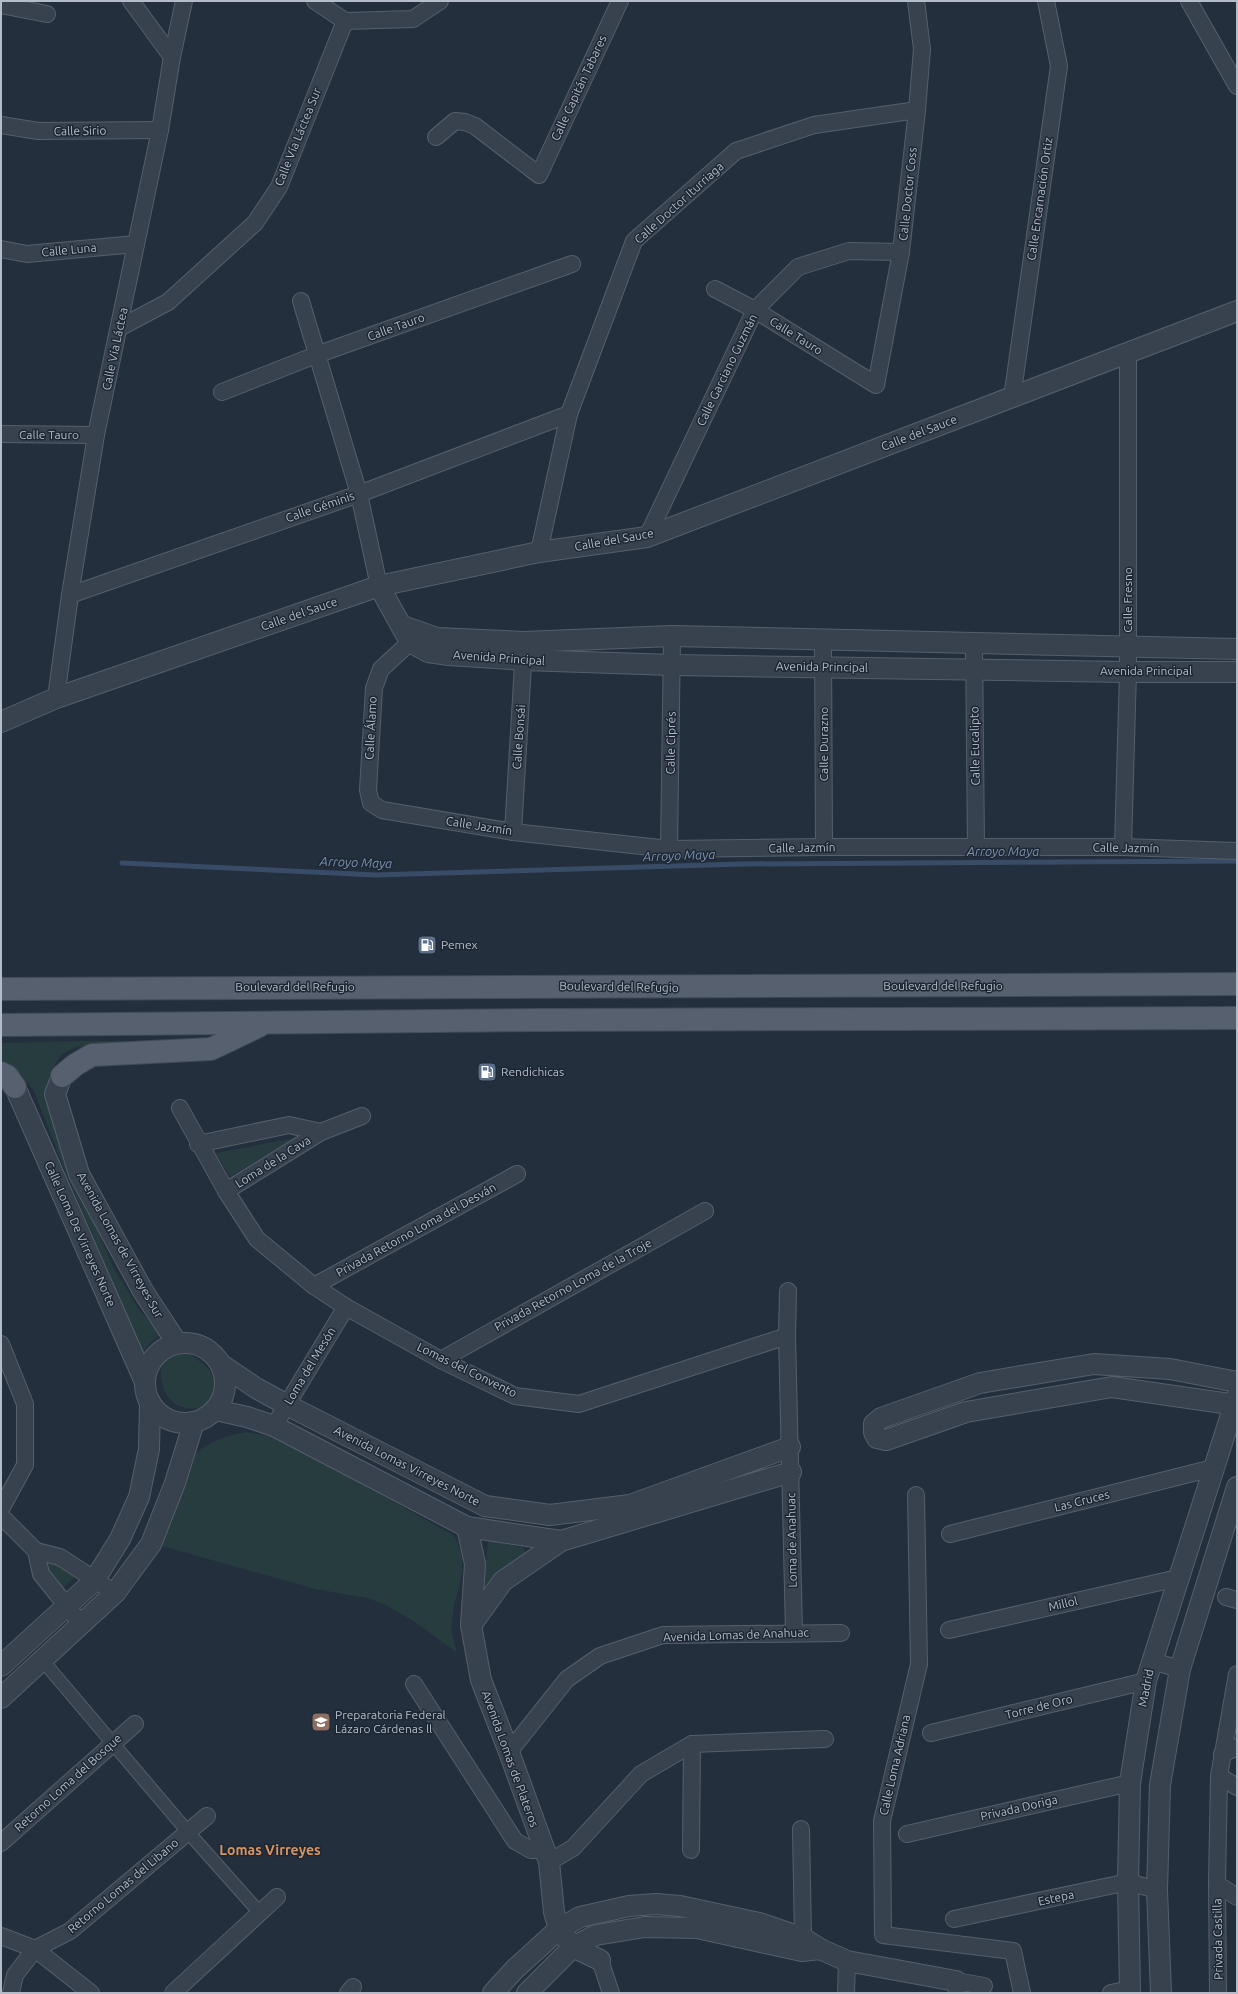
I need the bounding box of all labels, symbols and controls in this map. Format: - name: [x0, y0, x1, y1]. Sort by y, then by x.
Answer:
- street label: Calle Capitán Tabares: [548, 33, 609, 143]
- street label: Calle Vía Láctea Sur: [272, 85, 323, 188]
- street label: Calle Sirio: [53, 124, 107, 137]
- street label: Calle Encarnación Ortiz: [1024, 136, 1055, 261]
- street label: Calle Doctor Coss: [896, 146, 919, 241]
- street label: Calle Doctor Iturriaga: [632, 159, 726, 246]
- street label: Calle Luna: [41, 241, 97, 258]
- street label: Calle Vía Láctea: [99, 306, 130, 392]
- street label: Calle Tauro: [365, 310, 426, 343]
- street label: Calle Garciano Guzmán: [694, 312, 759, 428]
- street label: Calle Tauro: [767, 314, 825, 357]
- street label: Calle del Sauce: [879, 412, 959, 453]
- street label: Calle Tauro: [19, 428, 79, 441]
- street label: Calle Géminis: [284, 489, 356, 524]
- street label: Calle del Sauce: [573, 526, 655, 553]
- street label: Calle Fresno: [1121, 567, 1134, 633]
- street label: Calle del Sauce: [259, 594, 339, 633]
- street label: Avenida Principal: [453, 648, 545, 667]
- street label: Avenida Principal: [776, 659, 868, 674]
- street label: Avenida Principal: [1100, 664, 1192, 677]
- street label: Calle Álamo: [362, 696, 379, 760]
- street label: Calle Bonsái: [510, 704, 527, 770]
- street label: Calle Eucalipto: [967, 706, 982, 786]
- street label: Calle Durazno: [817, 707, 830, 781]
- street label: Calle Ciprés: [663, 711, 678, 775]
- street label: Calle Jazmín: [445, 814, 513, 837]
- street label: Calle Jazmín: [768, 840, 836, 855]
- street label: Calle Jazmín: [1092, 840, 1160, 855]
- water label: Arroyo Maya: [966, 844, 1039, 858]
- water label: Arroyo Maya: [641, 847, 716, 863]
- water label: Arroyo Maya: [318, 854, 393, 870]
- fuel station icon: Pemex: [416, 934, 438, 956]
- place label: Pemex: [441, 938, 478, 951]
- street label: Boulevard del Refugio: [559, 979, 679, 994]
- street label: Boulevard del Refugio: [883, 979, 1003, 992]
- street label: Boulevard del Refugio: [235, 980, 355, 993]
- fuel station icon: Rendichicas: [476, 1061, 498, 1083]
- place label: Rendichicas: [501, 1065, 564, 1078]
- street label: Loma de la Cava: [233, 1133, 313, 1190]
- street label: Calle Loma De Virreyes Norte: [42, 1159, 119, 1309]
- street label: Avenida Lomas de Virreyes Sur: [75, 1170, 166, 1320]
- street label: Privada Retorno Loma del Desván: [334, 1180, 498, 1279]
- street label: Privada Retorno Loma de la Troje: [492, 1236, 654, 1333]
- street label: Loma del Mesón: [281, 1325, 338, 1407]
- street label: Lomas del Convento: [415, 1340, 519, 1399]
- street label: Avenida Lomas Virreyes Norte: [332, 1423, 482, 1508]
- street label: Las Cruces: [1053, 1487, 1111, 1514]
- street label: Loma de Anahuac: [784, 1492, 799, 1588]
- street label: Millol: [1047, 1594, 1079, 1613]
- street label: Avenida Lomas de Anahuac: [663, 1625, 810, 1644]
- street label: Madrid: [1135, 1668, 1156, 1708]
- street label: Avenida Lomas de Plateros: [480, 1689, 541, 1829]
- street label: Torre de Oro: [1004, 1692, 1074, 1721]
- place label: Preparatoria Federal Lázaro Cárdenas ll: [335, 1708, 446, 1735]
- school or university icon: Preparatoria Federal Lázaro Cárdenas ll: [310, 1711, 332, 1733]
- street label: Calle Loma Adriana: [877, 1713, 912, 1817]
- street label: Retorno Loma del Bosque: [12, 1731, 124, 1834]
- street label: Privada Doriga: [979, 1792, 1059, 1823]
- street label: Retorno Lomas del Libano: [65, 1836, 181, 1936]
- district label: Lomas Virreyes: [219, 1842, 321, 1858]
- street label: Estepa: [1037, 1887, 1075, 1908]
- street label: Privada Castilla: [1210, 1898, 1225, 1980]

